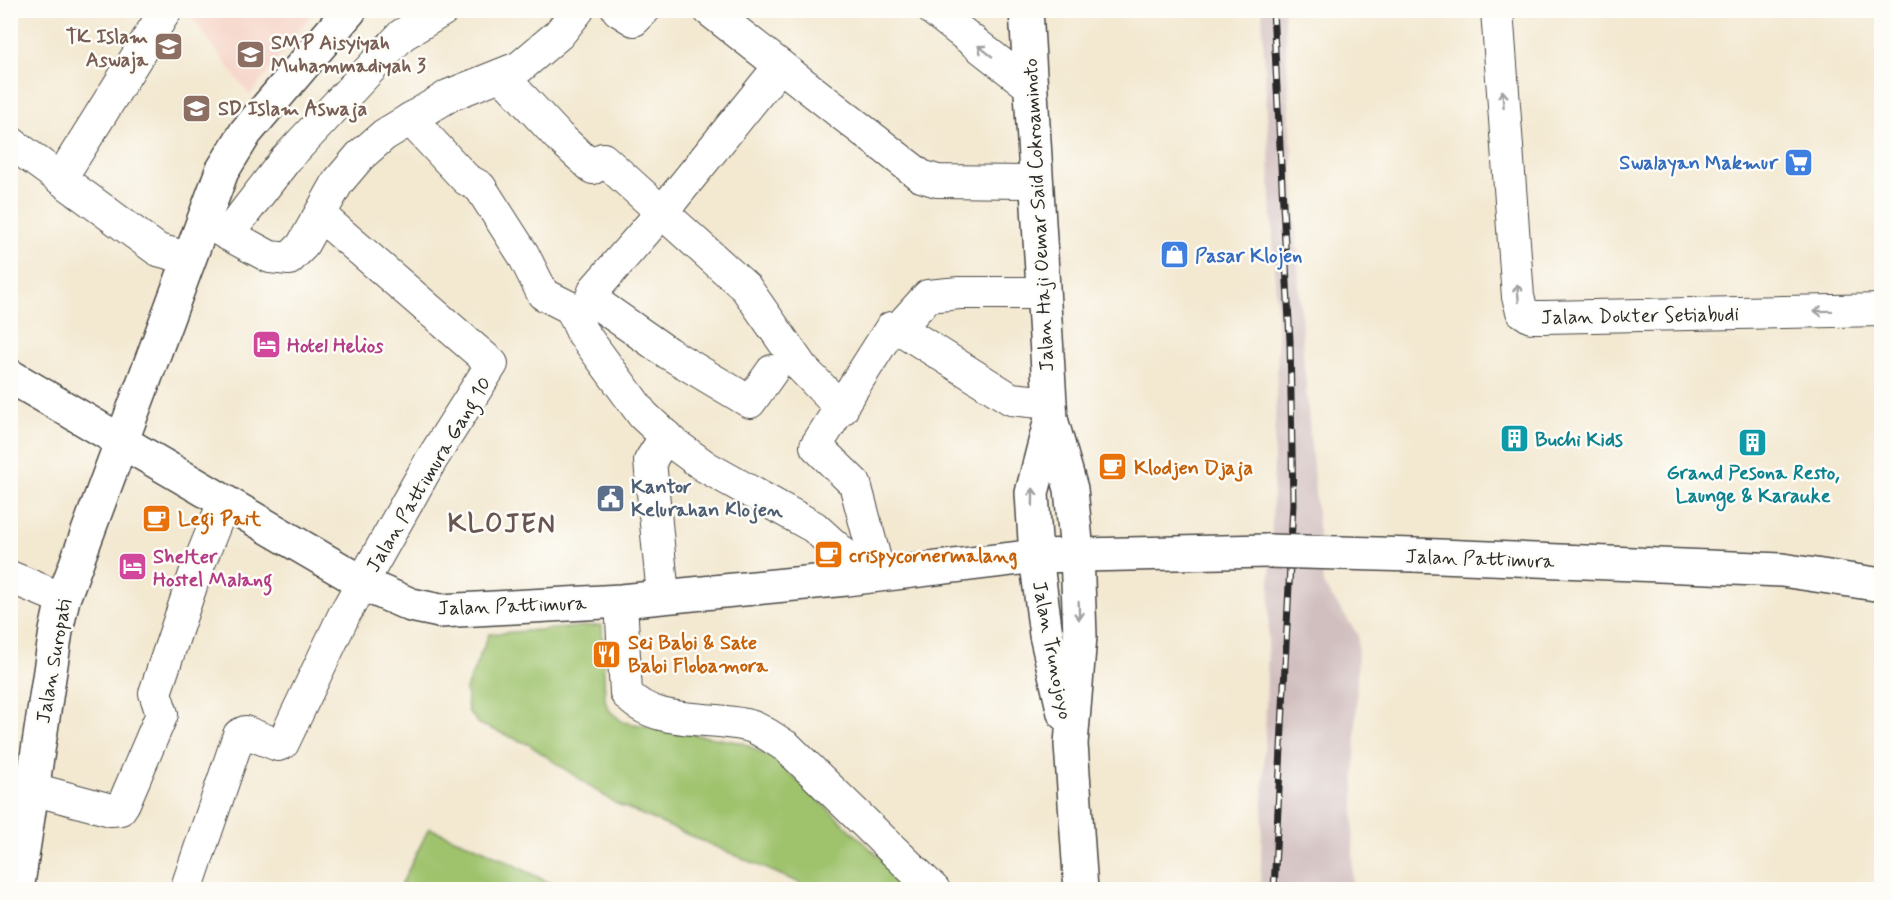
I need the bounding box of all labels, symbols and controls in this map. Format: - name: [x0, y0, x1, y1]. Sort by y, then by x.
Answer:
- place label: TK Islam Aswaja: [66, 24, 149, 74]
- place label: SMP Aisyiyah Muhammadiyah 3: [271, 30, 427, 80]
- school or university icon: TK Islam Aswaja: [153, 31, 185, 63]
- school or university icon: SMP Aisyiyah Muhammadiyah 3: [234, 38, 266, 70]
- one-way arrow: [977, 45, 993, 58]
- street label: Jalan Haji Oemar Said Cokroaminoto: [1018, 57, 1061, 372]
- one-way arrow: [1498, 90, 1509, 110]
- school or university icon: SD Islam Aswaja: [181, 92, 213, 124]
- place label: SD Islam Aswaja: [218, 96, 367, 123]
- supermarket icon: Swalayan Makmur: [1783, 146, 1815, 178]
- place label: Swalayan Makmur: [1619, 150, 1779, 177]
- shop icon: Pasar Klojen: [1158, 239, 1190, 271]
- place label: Pasar Klojen: [1195, 243, 1302, 270]
- one-way arrow: [1512, 284, 1523, 304]
- street label: Jalan Dokter Setiabudi: [1541, 301, 1739, 332]
- one-way arrow: [1814, 306, 1834, 317]
- hotel icon: Hotel Helios: [250, 329, 282, 361]
- place label: Hotel Helios: [287, 333, 384, 360]
- street label: Jalan Pattimura Gang 10: [360, 372, 500, 579]
- building icon: Buchi Kids: [1498, 423, 1530, 455]
- building icon: Grand Pesona Resto, Launge & Karauke: [1737, 426, 1769, 458]
- place label: Buchi Kids: [1535, 427, 1623, 454]
- cafe icon: Klodjen Djaja: [1097, 451, 1129, 483]
- place label: Klodjen Djaja: [1134, 455, 1253, 482]
- place label: Grand Pesona Resto, Launge & Karauke: [1666, 460, 1840, 512]
- place label: Kantor Kelurahan Klojen: [631, 474, 783, 524]
- public building icon: Kantor Kelurahan Klojen: [594, 482, 626, 514]
- one-way arrow: [1028, 488, 1039, 508]
- cafe icon: Legi Pait: [141, 502, 173, 534]
- place label: Legi Pait: [178, 506, 262, 535]
- district label: KLOJEN: [448, 508, 556, 542]
- cafe icon: crispycornermalang: [812, 539, 844, 571]
- place label: crispycornermalang: [849, 543, 1018, 570]
- street label: Jalan Pattimura: [1405, 543, 1556, 576]
- place label: Shelter Hostel Malang: [153, 544, 272, 596]
- hotel icon: Shelter Hostel Malang: [116, 551, 148, 583]
- street label: Jalan Trunojoyo: [1025, 579, 1078, 722]
- street label: Jalan Pattimura: [437, 590, 588, 623]
- street label: Jalan Suropati: [30, 597, 79, 726]
- one-way arrow: [1073, 601, 1085, 621]
- place label: Sei Babi & Sate Babi Flobamora: [628, 630, 769, 680]
- restaurant icon: Sei Babi & Sate Babi Flobamora: [591, 638, 623, 670]

